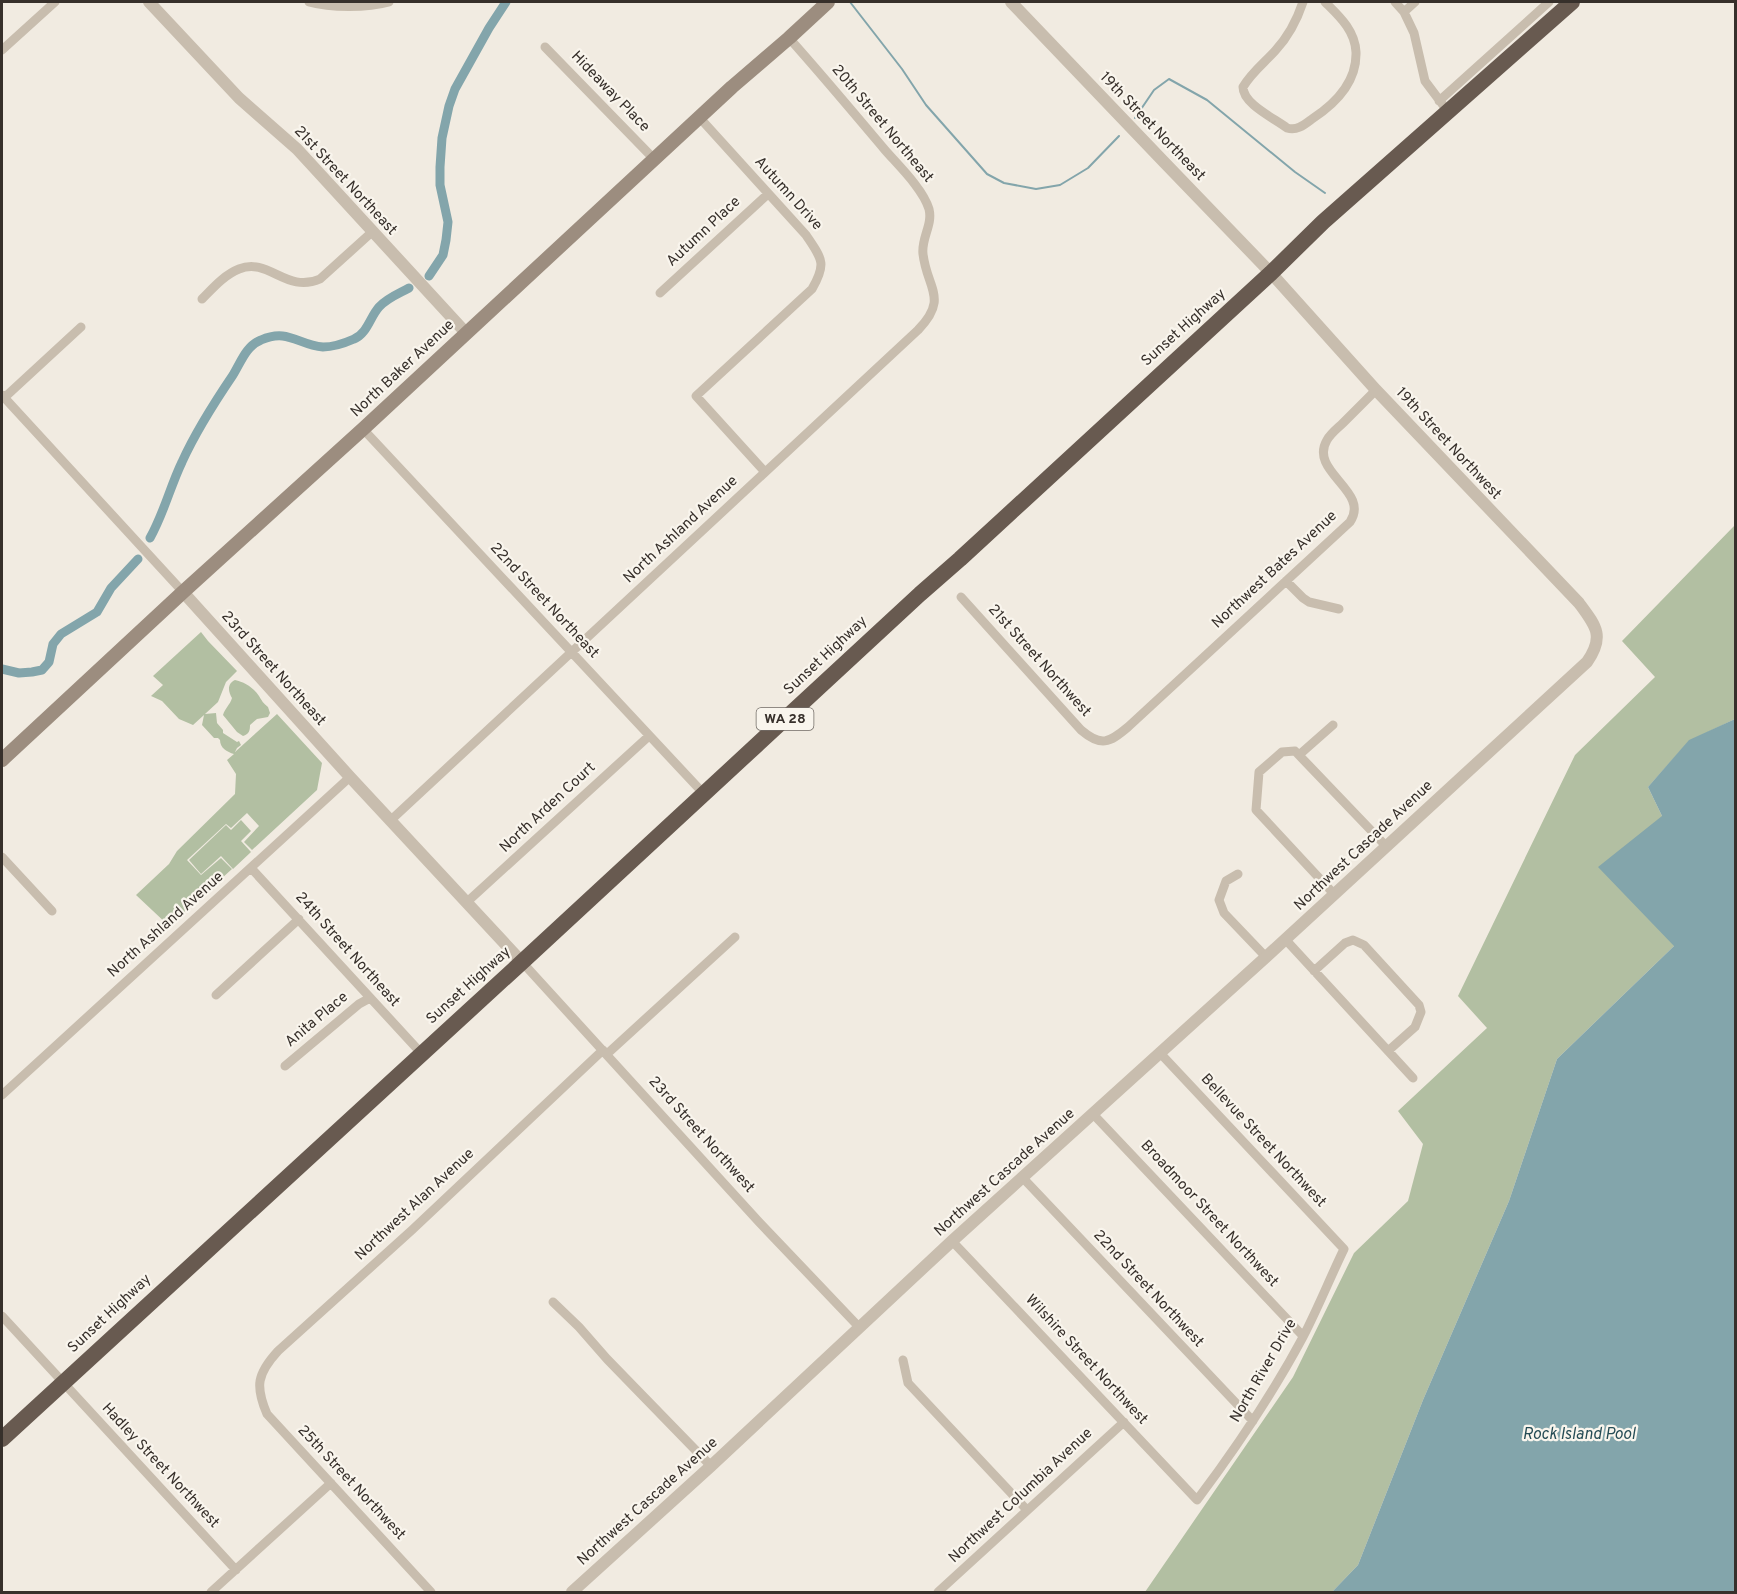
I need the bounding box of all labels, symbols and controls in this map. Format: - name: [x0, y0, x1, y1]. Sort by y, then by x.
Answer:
- street label: Hideaway Place: [567, 47, 653, 137]
- street label: 20th Street Northeast: [827, 61, 937, 187]
- street label: 19th Street Northeast: [1095, 69, 1209, 185]
- street label: 21st Street Northeast: [289, 122, 401, 240]
- street label: Autumn Drive: [750, 153, 826, 235]
- street label: Autumn Place: [663, 193, 745, 271]
- street label: Sunset Highway: [1138, 285, 1230, 371]
- street label: North Baker Avenue: [347, 316, 459, 422]
- street label: 19th Street Northwest: [1391, 384, 1505, 504]
- street label: North Ashland Avenue: [620, 472, 742, 588]
- street label: Northwest Bates Avenue: [1208, 507, 1342, 633]
- street label: 22nd Street Northeast: [485, 539, 603, 663]
- street label: 21st Street Northwest: [983, 601, 1095, 721]
- street label: 23rd Street Northeast: [216, 608, 330, 730]
- street label: Sunset Highway: [780, 612, 872, 700]
- road number: WA 28: [756, 708, 814, 730]
- street label: North Arden Court: [496, 759, 600, 857]
- street label: Northwest Cascade Avenue: [1291, 777, 1437, 915]
- street label: North Ashland Avenue: [104, 868, 228, 982]
- street label: 24th Street Northeast: [290, 889, 404, 1011]
- street label: Sunset Highway: [423, 943, 515, 1029]
- street label: Anita Place: [282, 988, 352, 1052]
- street label: Bellevue Street Northwest: [1196, 1070, 1330, 1212]
- street label: 23rd Street Northwest: [644, 1073, 758, 1197]
- street label: Northwest Cascade Avenue: [931, 1105, 1079, 1241]
- street label: Broadmoor Street Northwest: [1136, 1137, 1282, 1291]
- street label: Northwest Alan Avenue: [351, 1145, 479, 1265]
- street label: 22nd Street Northwest: [1089, 1226, 1207, 1352]
- street label: Sunset Highway: [64, 1270, 156, 1358]
- street label: Wilshire Street Northwest: [1021, 1291, 1151, 1429]
- street label: North River Drive: [1227, 1316, 1301, 1426]
- street label: Hadley Street Northwest: [97, 1399, 223, 1533]
- street label: 25th Street Northwest: [293, 1422, 409, 1544]
- street label: Northwest Columbia Avenue: [945, 1424, 1097, 1568]
- water label: Rock Island Pool: [1523, 1425, 1636, 1445]
- street label: Northwest Cascade Avenue: [574, 1434, 722, 1570]

